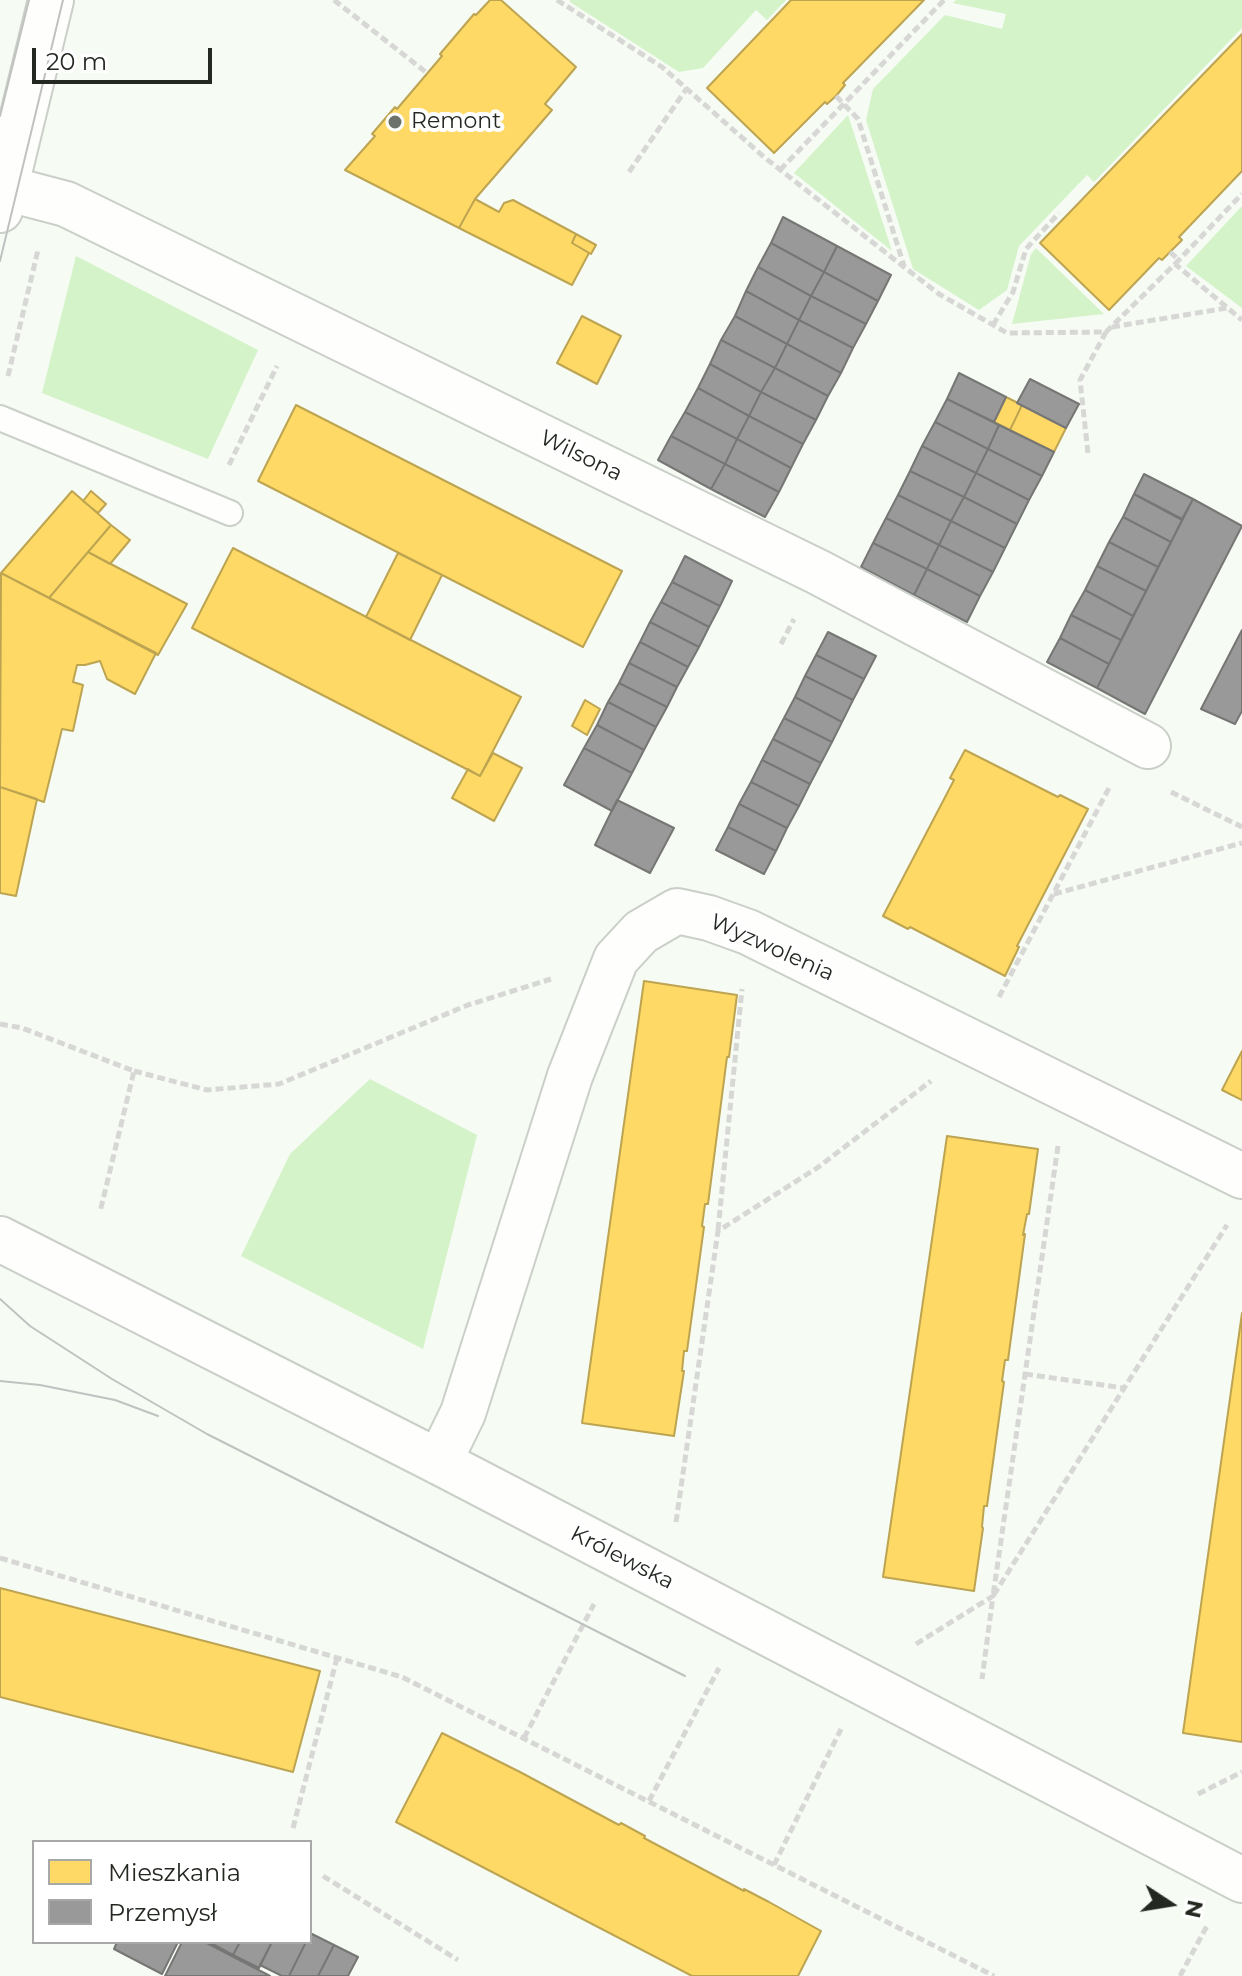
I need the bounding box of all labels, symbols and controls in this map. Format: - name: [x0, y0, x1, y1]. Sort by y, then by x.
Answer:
- scale bar: [36, 32, 216, 82]
- text: 20 m: [46, 47, 107, 76]
- place label: Remont: [411, 109, 501, 135]
- marker: Remont: [386, 113, 404, 131]
- street label: Wilsona: [536, 425, 626, 487]
- street label: Wyzwolenia: [706, 909, 838, 987]
- street label: Królewska: [566, 1521, 678, 1595]
- legend: [32, 1840, 312, 1944]
- text: Mieszkania: [108, 1858, 241, 1887]
- north arrow: [1130, 1864, 1210, 1944]
- text: Przemysł: [108, 1898, 217, 1927]
- text: N: [1179, 1898, 1209, 1921]

